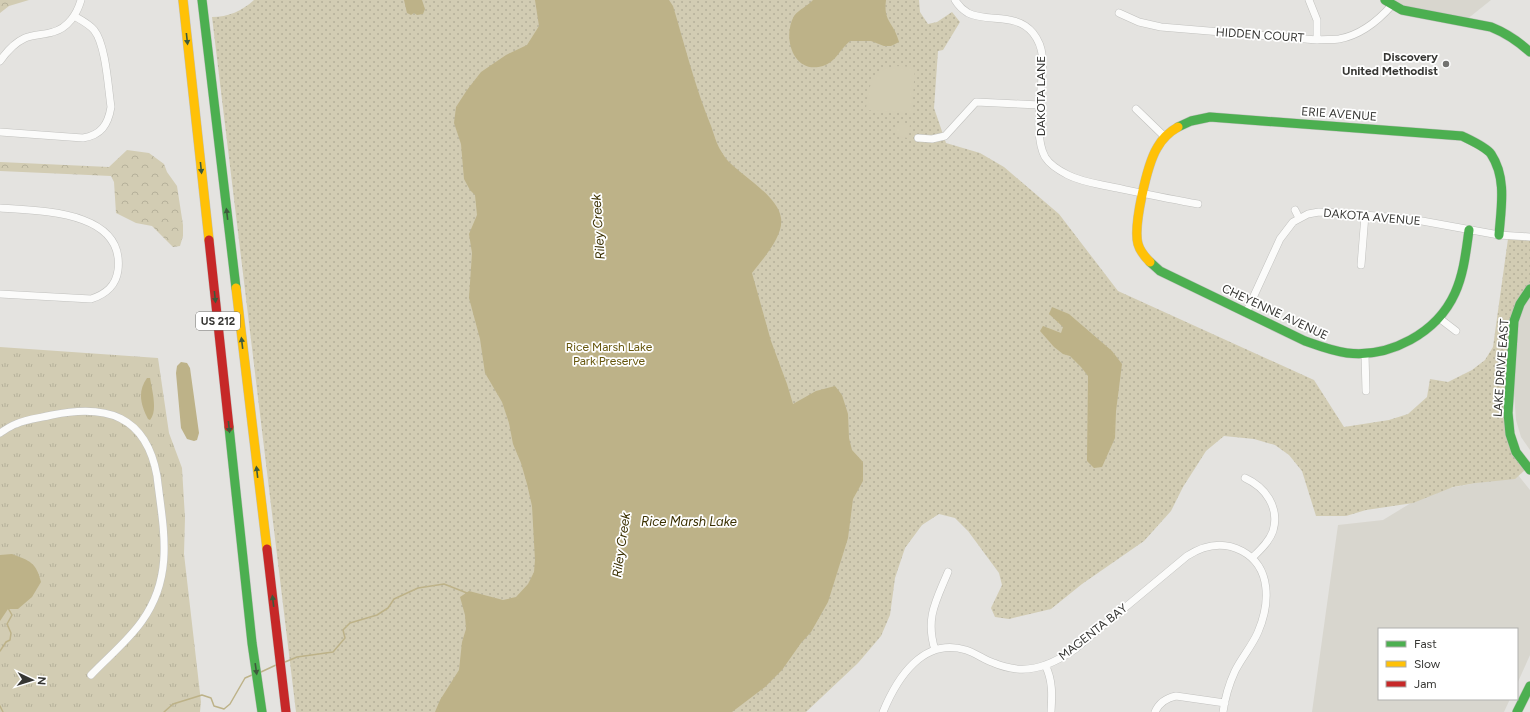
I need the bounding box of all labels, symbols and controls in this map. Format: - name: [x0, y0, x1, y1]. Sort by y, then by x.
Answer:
- street label: HIDDEN COURT: [1215, 25, 1305, 45]
- one-way arrow: [184, 33, 191, 45]
- place label: Discovery United Methodist: [1342, 50, 1438, 78]
- street label: DAKOTA LANE: [1034, 56, 1048, 136]
- marker: Discovery United Methodist: [1441, 59, 1451, 69]
- street label: ERIE AVENUE: [1301, 104, 1377, 124]
- one-way arrow: [198, 162, 204, 174]
- water label: Riley Creek: [588, 193, 608, 260]
- street label: DAKOTA AVENUE: [1323, 206, 1421, 228]
- one-way arrow: [224, 208, 230, 220]
- street label: CHEYENNE AVENUE: [1220, 281, 1330, 343]
- one-way arrow: [212, 291, 218, 303]
- road number: US 212: [196, 312, 240, 330]
- street label: LAKE DRIVE EAST: [1491, 318, 1511, 418]
- one-way arrow: [239, 337, 245, 349]
- park label: Rice Marsh Lake Park Preserve: [566, 340, 653, 368]
- one-way arrow: [226, 421, 232, 433]
- one-way arrow: [254, 466, 261, 478]
- water label: Riley Creek: [609, 511, 633, 578]
- water label: Rice Marsh Lake: [641, 514, 737, 529]
- one-way arrow: [269, 595, 276, 607]
- street label: MAGENTA BAY: [1056, 600, 1131, 663]
- legend: [1378, 628, 1518, 700]
- text: Fast: [1414, 637, 1437, 651]
- text: Slow: [1414, 657, 1441, 671]
- north arrow: [12, 660, 52, 700]
- one-way arrow: [253, 663, 259, 675]
- text: N: [35, 676, 48, 685]
- text: Jam: [1414, 677, 1437, 691]

